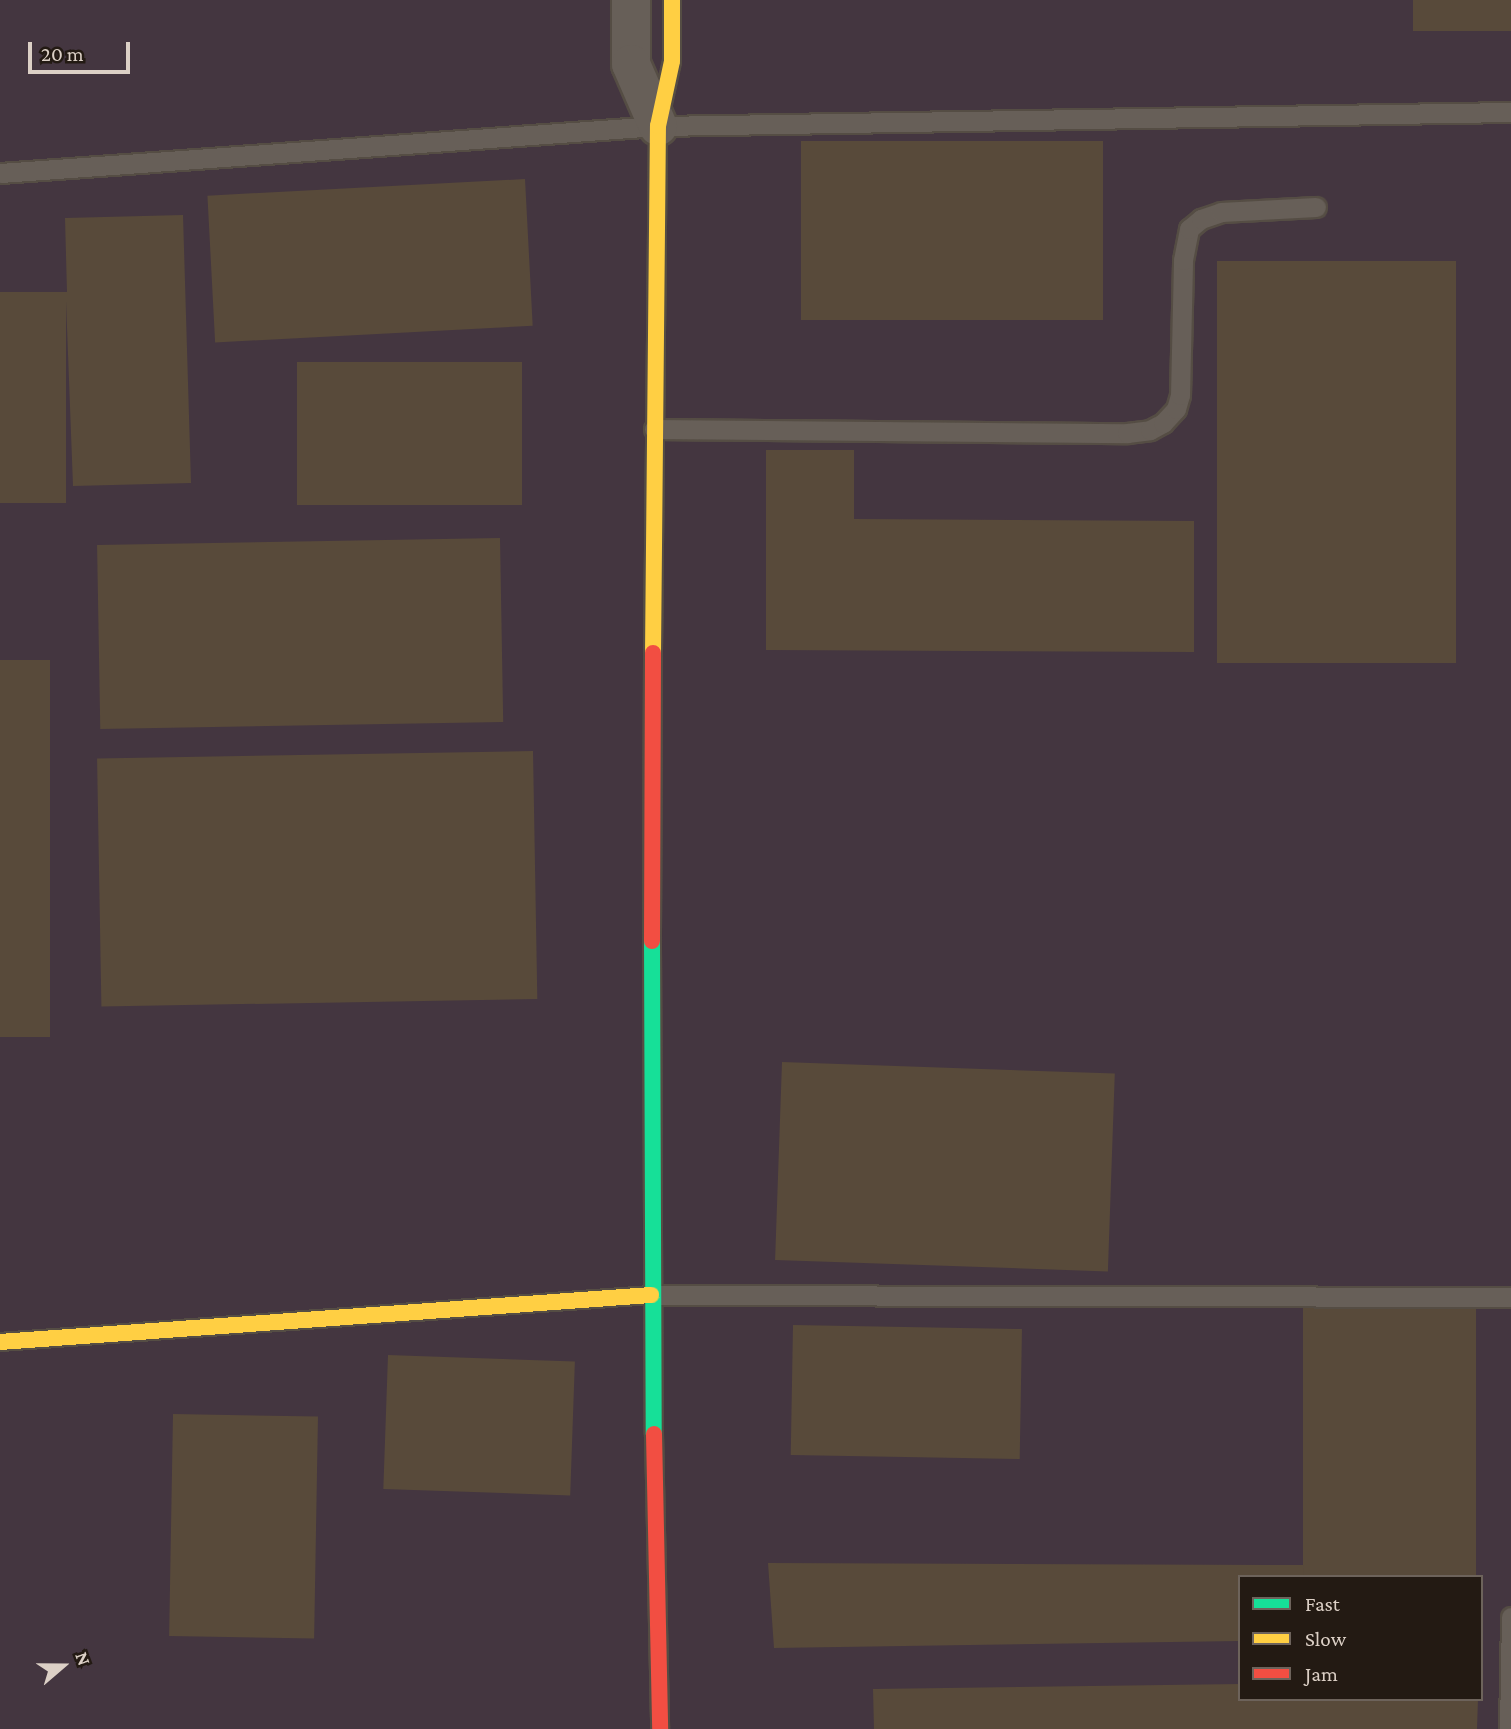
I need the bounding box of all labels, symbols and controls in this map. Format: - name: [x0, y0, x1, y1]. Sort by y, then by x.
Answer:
- scale bar: [32, 28, 133, 72]
- text: 20 m: [41, 42, 84, 66]
- legend: [1238, 1575, 1483, 1701]
- text: Fast: [1305, 1592, 1340, 1616]
- text: Slow: [1305, 1627, 1346, 1651]
- north arrow: [28, 1631, 98, 1701]
- text: N: [71, 1649, 95, 1668]
- text: Jam: [1305, 1662, 1338, 1686]

